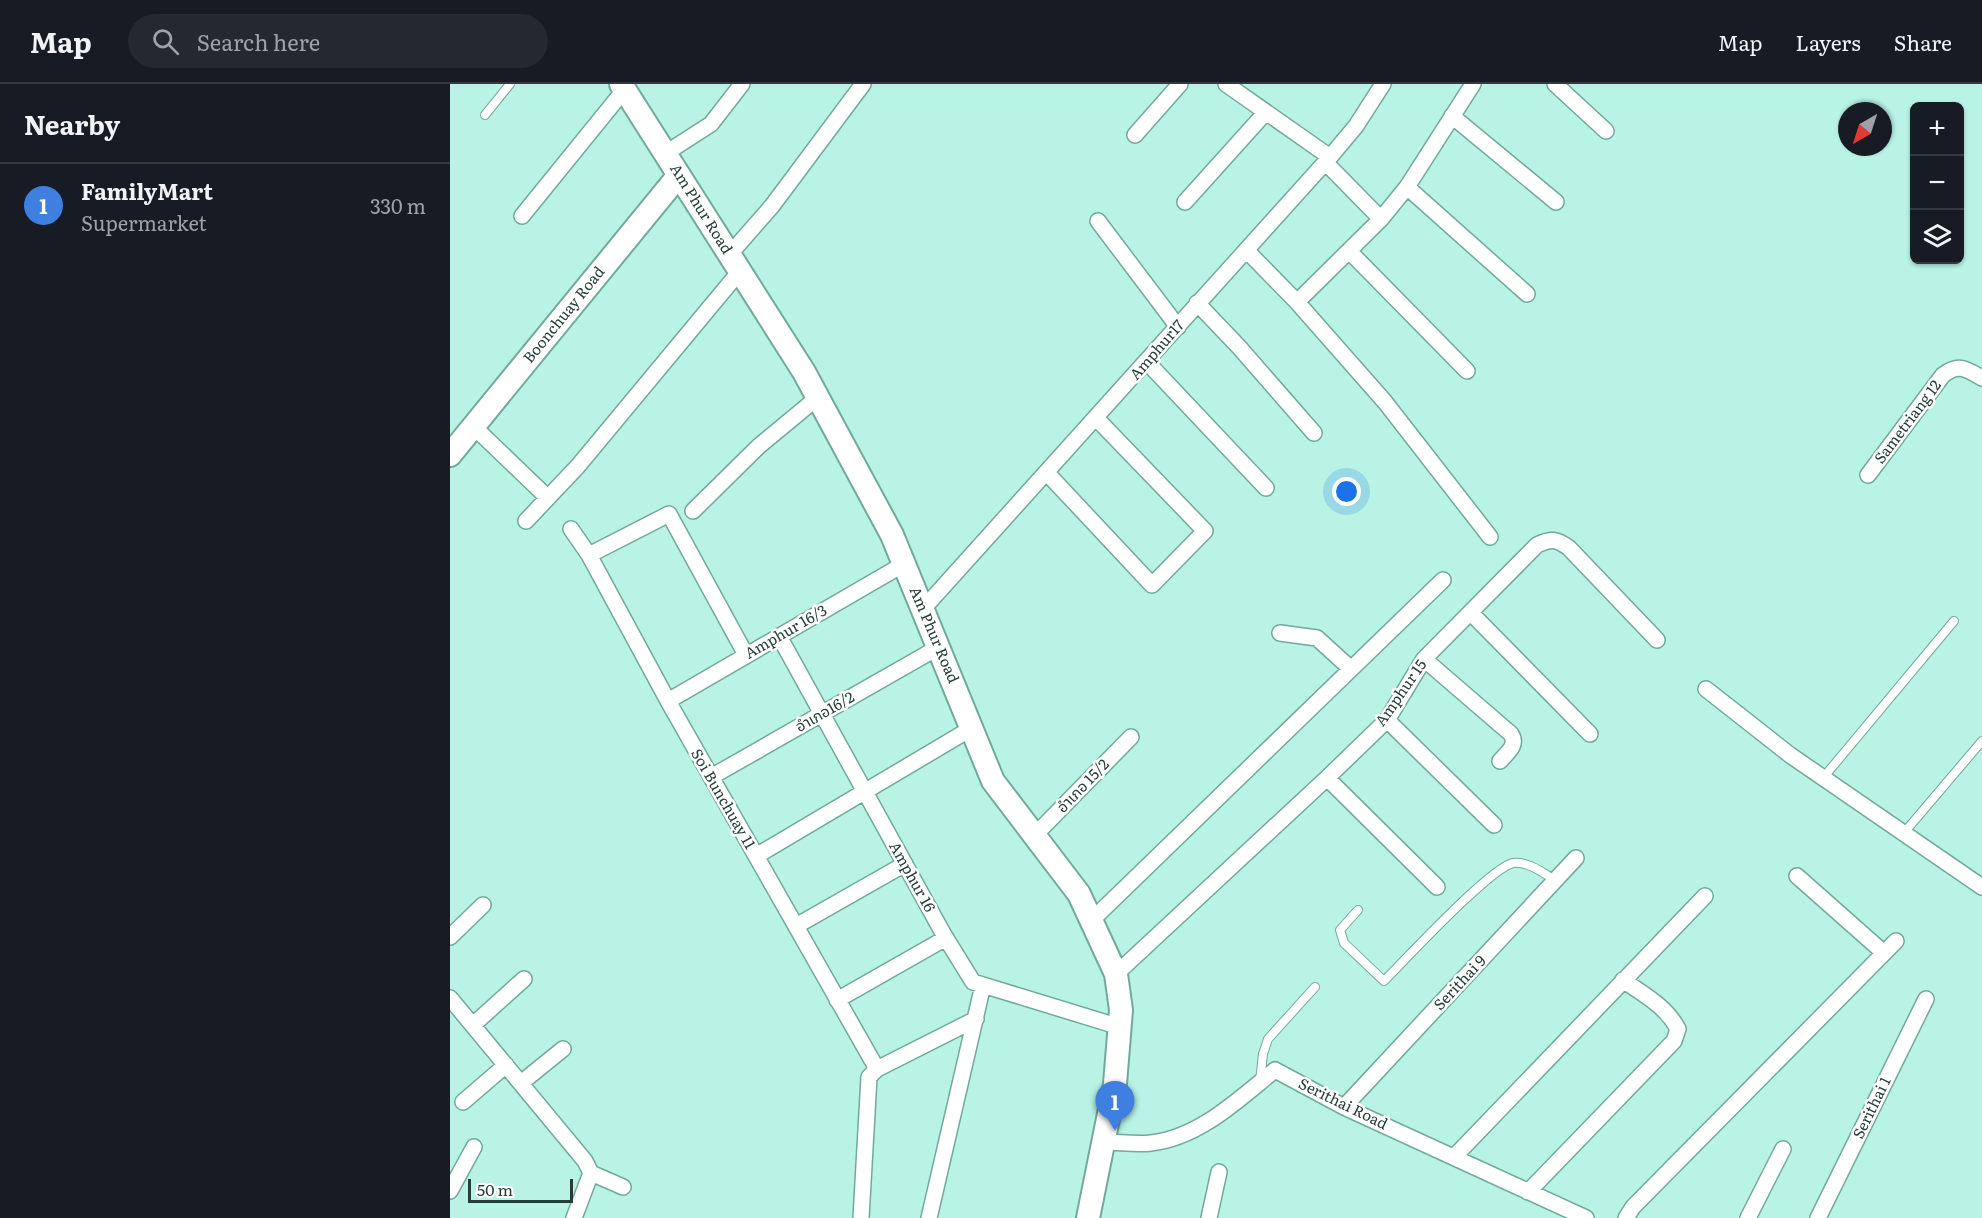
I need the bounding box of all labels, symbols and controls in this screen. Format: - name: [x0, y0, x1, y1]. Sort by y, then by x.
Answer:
- search box: [128, 14, 548, 68]
- text: Map: [30, 20, 92, 62]
- icon: search: [149, 25, 182, 58]
- text: Search here: [197, 25, 320, 58]
- text: Map: [1718, 26, 1763, 57]
- text: Layers: [1796, 26, 1861, 57]
- text: Share: [1894, 26, 1952, 57]
- north arrow: [1838, 102, 1892, 156]
- map controls: [1910, 102, 1964, 264]
- button: +: [1910, 102, 1964, 156]
- text: Nearby: [24, 104, 120, 143]
- button: −: [1910, 156, 1964, 210]
- street label: Am Phur Road: [665, 158, 739, 258]
- text: FamilyMart: [81, 174, 213, 207]
- text: 1: [39, 190, 48, 220]
- text: 330 m: [370, 190, 426, 220]
- text: Supermarket: [81, 207, 207, 237]
- button: layers: [1910, 210, 1964, 264]
- street label: Boonchuay Road: [516, 261, 609, 367]
- street label: Amphur17: [1123, 313, 1189, 384]
- street label: Sametriang 12: [1868, 374, 1946, 468]
- your location: [1332, 477, 1361, 506]
- street label: Am Phur Road: [905, 583, 966, 686]
- street label: Amphur 16/3: [740, 598, 831, 664]
- street label: Amphur 15: [1368, 654, 1432, 730]
- street label: อำเภอ16/2: [790, 684, 858, 737]
- street label: Soi Bunchuay 11: [686, 744, 762, 853]
- street label: อำเภอ 15/2: [1050, 752, 1114, 817]
- street label: Amphur 16: [884, 837, 942, 916]
- street label: Serithai 9: [1427, 949, 1491, 1015]
- street label: Serithai Road: [1295, 1071, 1392, 1134]
- street label: Serithai 1: [1846, 1072, 1896, 1142]
- pin: 1: [1096, 1082, 1134, 1131]
- scale bar: [468, 1176, 573, 1204]
- text: 50 m: [477, 1177, 513, 1201]

